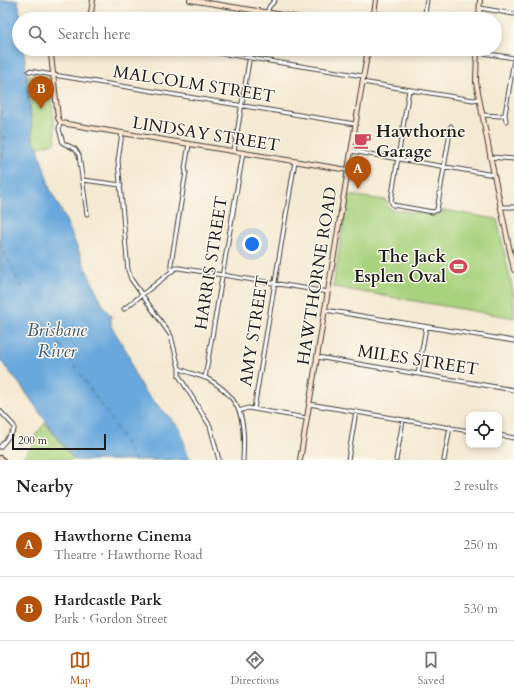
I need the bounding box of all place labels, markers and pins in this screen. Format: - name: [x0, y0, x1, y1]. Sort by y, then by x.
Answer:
- pin: B: [28, 76, 54, 109]
- place label: Hawthorne Garage: [376, 120, 466, 163]
- cafe icon: Hawthorne Garage: [353, 131, 373, 151]
- pin: A: [345, 156, 371, 189]
- place label: The Jack Esplen Oval: [354, 245, 446, 288]
- sports icon: The Jack Esplen Oval: [449, 256, 469, 276]

